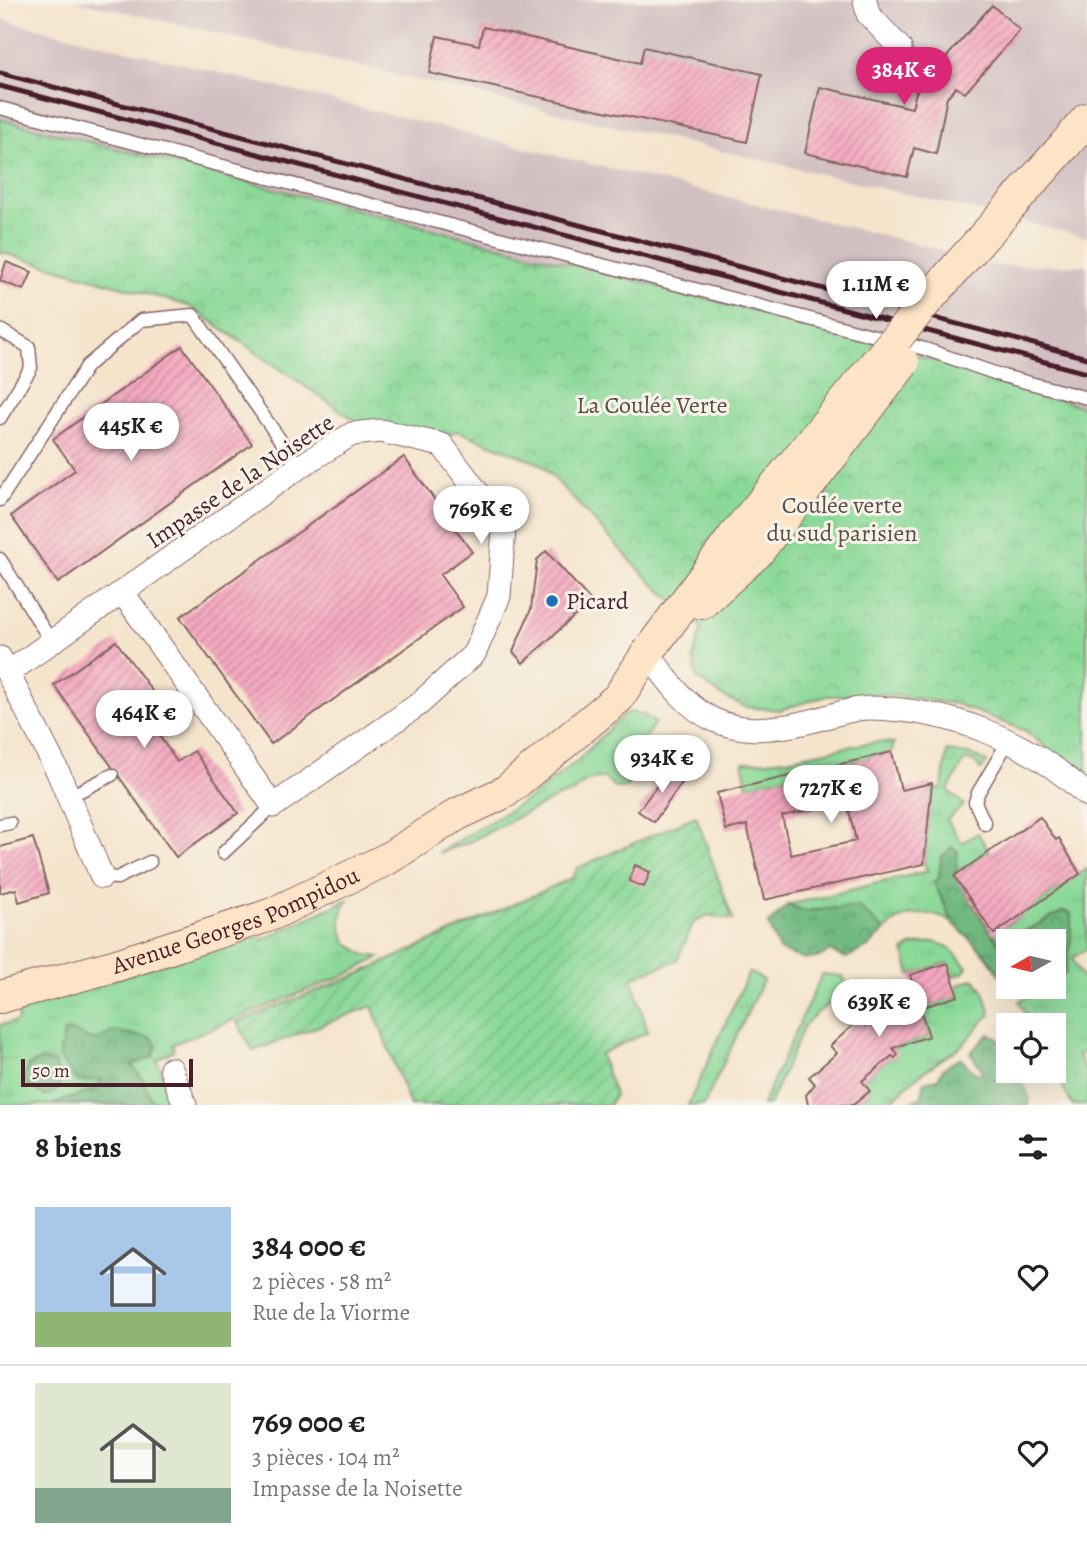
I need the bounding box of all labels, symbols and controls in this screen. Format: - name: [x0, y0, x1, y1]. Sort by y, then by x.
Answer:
- pin: 384K €: [847, 48, 961, 107]
- text: 384K €: [872, 54, 936, 85]
- pin: 1.11M €: [811, 262, 941, 321]
- text: 1.11M €: [842, 268, 910, 299]
- park label: La Coulée Verte: [576, 389, 728, 421]
- pin: 445K €: [74, 404, 188, 463]
- street label: Impasse de la Noisette: [140, 406, 340, 556]
- text: 445K €: [99, 410, 163, 441]
- pin: 769K €: [424, 486, 538, 546]
- park label: Coulée verte du sud parisien: [766, 489, 918, 549]
- text: 769K €: [449, 493, 513, 524]
- place label: Picard: [566, 585, 629, 617]
- marker: Picard: [544, 593, 560, 609]
- pin: 464K €: [87, 690, 201, 750]
- text: 464K €: [112, 697, 176, 728]
- pin: 934K €: [605, 736, 719, 795]
- text: 934K €: [630, 742, 694, 773]
- pin: 727K €: [774, 766, 888, 825]
- text: 727K €: [799, 772, 863, 803]
- street label: Avenue Georges Pompidou: [107, 859, 364, 982]
- north arrow: [996, 929, 1066, 999]
- map controls: [996, 929, 1066, 1083]
- pin: 639K €: [822, 979, 936, 1039]
- text: 639K €: [847, 986, 911, 1017]
- button: locate: [996, 1013, 1066, 1083]
- scale bar: [21, 1056, 192, 1088]
- text: 50 m: [32, 1058, 70, 1084]
- text: 8 biens: [35, 1127, 122, 1167]
- icon: filters: [1014, 1128, 1052, 1166]
- text: 384 000 €: [252, 1226, 366, 1266]
- icon: home: [91, 1235, 175, 1319]
- icon: heart: [1014, 1258, 1052, 1296]
- text: 2 pièces · 58 m²: [252, 1266, 391, 1297]
- text: Rue de la Viorme: [252, 1297, 410, 1328]
- text: 769 000 €: [252, 1402, 366, 1442]
- icon: home: [91, 1411, 175, 1495]
- icon: heart: [1014, 1434, 1052, 1472]
- text: 3 pièces · 104 m²: [252, 1442, 399, 1473]
- text: Impasse de la Noisette: [252, 1473, 463, 1504]

